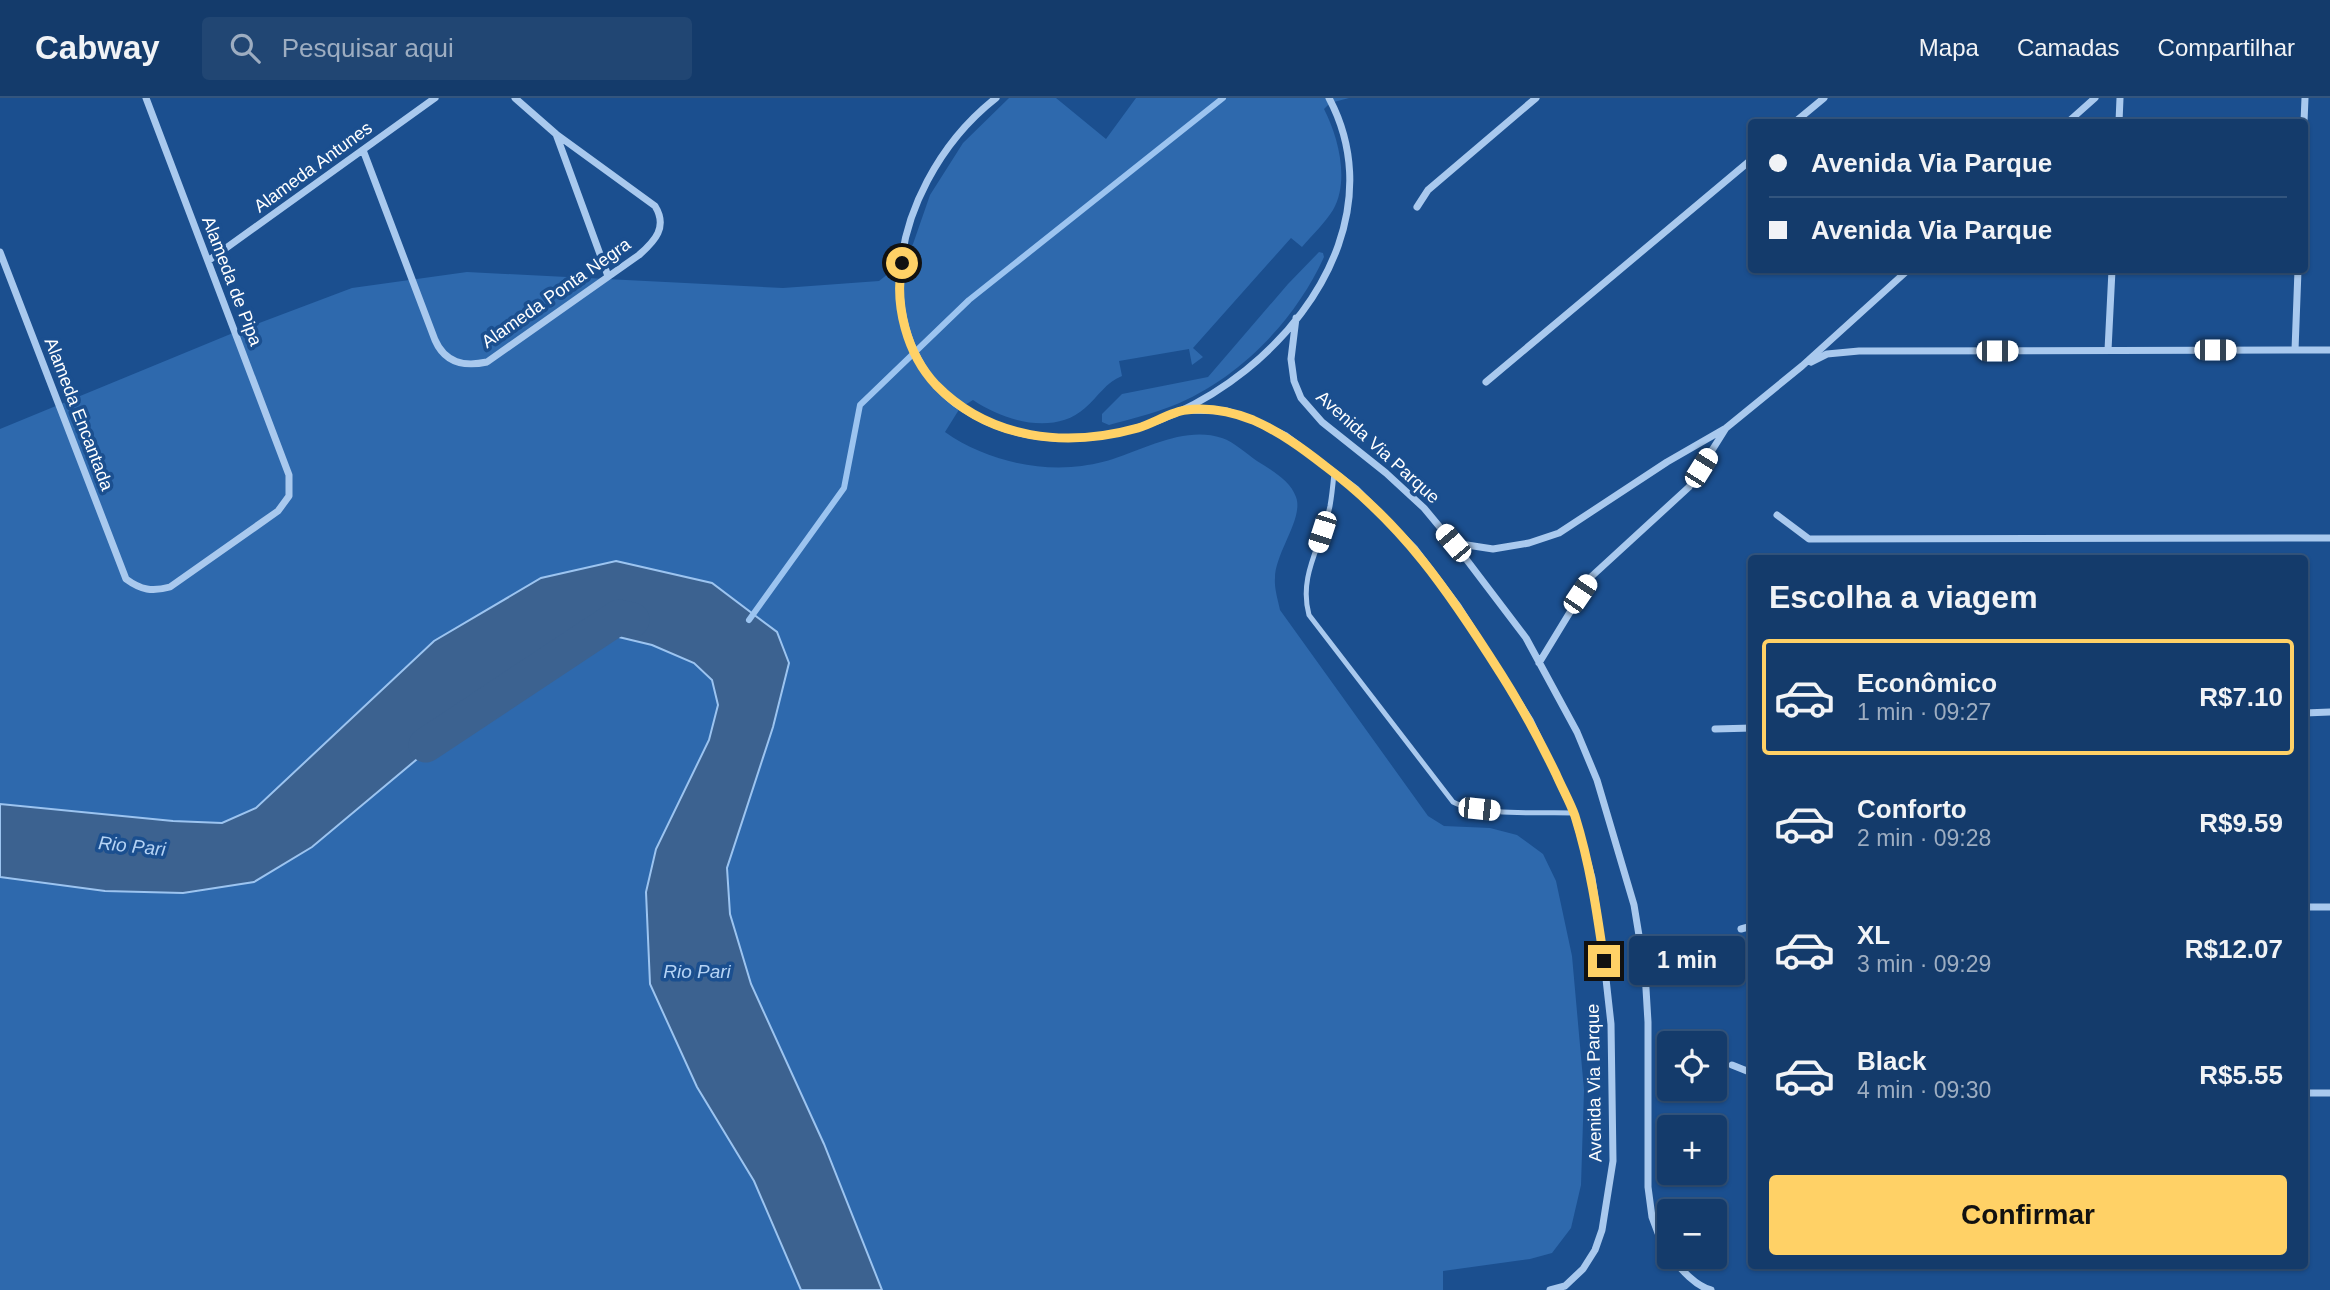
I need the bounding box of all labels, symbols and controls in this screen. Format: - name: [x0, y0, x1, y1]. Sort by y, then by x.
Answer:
- search box: [202, 17, 692, 80]
- text: Cabway: [35, 29, 160, 66]
- icon: search: [226, 29, 264, 67]
- text: Pesquisar aqui: [282, 33, 454, 63]
- text: Mapa: [1919, 34, 1979, 61]
- text: Camadas: [2017, 34, 2120, 61]
- text: Compartilhar: [2158, 34, 2295, 61]
- street label: Alameda Antunes: [250, 117, 376, 217]
- text: Avenida Via Parque: [1811, 148, 2052, 178]
- street label: Alameda de Pipa: [198, 213, 266, 349]
- text: Avenida Via Parque: [1811, 215, 2052, 245]
- street label: Alameda Ponta Negra: [478, 233, 635, 352]
- route start: [886, 247, 918, 279]
- street label: Alameda Encantada: [41, 335, 118, 494]
- car: [2195, 340, 2237, 361]
- car: [1977, 341, 2019, 362]
- street label: Avenida Via Parque: [1312, 387, 1444, 507]
- car: [1681, 445, 1722, 491]
- car: [1306, 509, 1339, 555]
- car: [1432, 520, 1475, 566]
- car: [1560, 571, 1601, 617]
- text: Escolha a viagem: [1769, 579, 2038, 615]
- icon: car: [1773, 666, 1836, 729]
- text: Econômico: [1857, 668, 1997, 698]
- text: R$7.10: [2199, 682, 2283, 712]
- text: 1 min · 09:27: [1857, 699, 1991, 725]
- icon: car: [1773, 792, 1836, 855]
- text: Conforto: [1857, 794, 1967, 824]
- car: [1458, 796, 1501, 822]
- text: R$9.59: [2199, 808, 2283, 838]
- text: 2 min · 09:28: [1857, 825, 1991, 851]
- water label: Rio Pari: [97, 832, 167, 860]
- icon: car: [1773, 918, 1836, 981]
- text: XL: [1857, 920, 1890, 950]
- text: R$12.07: [2185, 934, 2283, 964]
- callout: 1 min: [1628, 936, 1744, 986]
- route end: [1588, 945, 1620, 977]
- text: 1 min: [1657, 947, 1717, 973]
- text: 3 min · 09:29: [1857, 951, 1991, 977]
- water label: Rio Pari: [663, 961, 732, 982]
- street label: Avenida Via Parque: [1583, 1004, 1605, 1162]
- map controls: [1657, 1031, 1727, 1269]
- button: locate: [1657, 1031, 1727, 1101]
- icon: car: [1773, 1044, 1836, 1107]
- text: Black: [1857, 1046, 1926, 1076]
- text: R$5.55: [2199, 1060, 2283, 1090]
- text: 4 min · 09:30: [1857, 1077, 1991, 1103]
- button: +: [1657, 1115, 1727, 1185]
- button: Confirmar: [1769, 1175, 2287, 1255]
- button: −: [1657, 1199, 1727, 1269]

